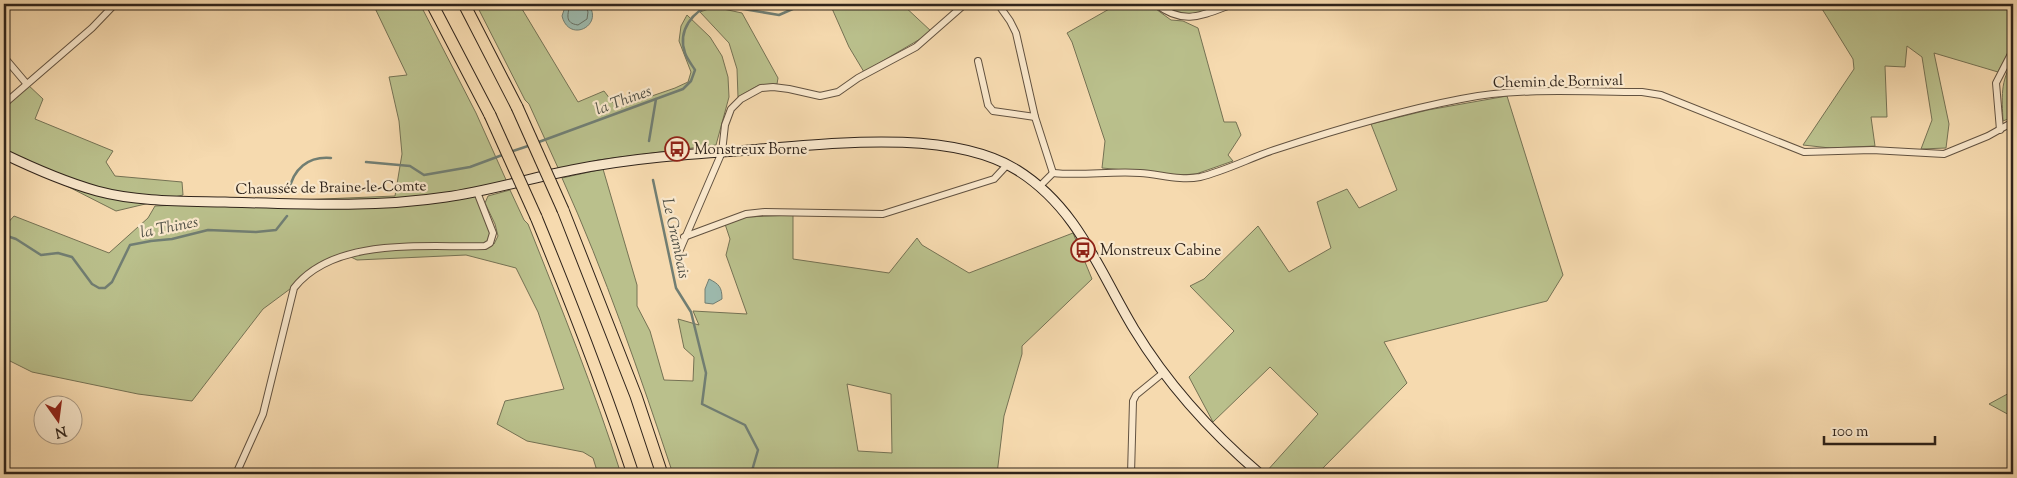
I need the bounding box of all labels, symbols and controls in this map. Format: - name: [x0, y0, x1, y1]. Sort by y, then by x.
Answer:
- street label: Chemin de Bornival: [1493, 71, 1623, 94]
- water label: la Thines: [593, 81, 655, 122]
- bus stop icon: Monstreux Borne: [664, 136, 690, 162]
- place label: Monstreux Borne: [694, 140, 807, 161]
- street label: Chaussée de Braine-le-Comte: [235, 176, 427, 201]
- water label: Le Grambais: [655, 196, 694, 281]
- water label: la Thines: [139, 212, 200, 245]
- bus stop icon: Monstreux Cabine: [1070, 237, 1096, 263]
- place label: Monstreux Cabine: [1100, 241, 1221, 262]
- north arrow: [32, 396, 82, 446]
- scale bar: [1824, 413, 1936, 445]
- text: N: [53, 420, 69, 442]
- text: 100 m: [1832, 422, 1869, 443]

